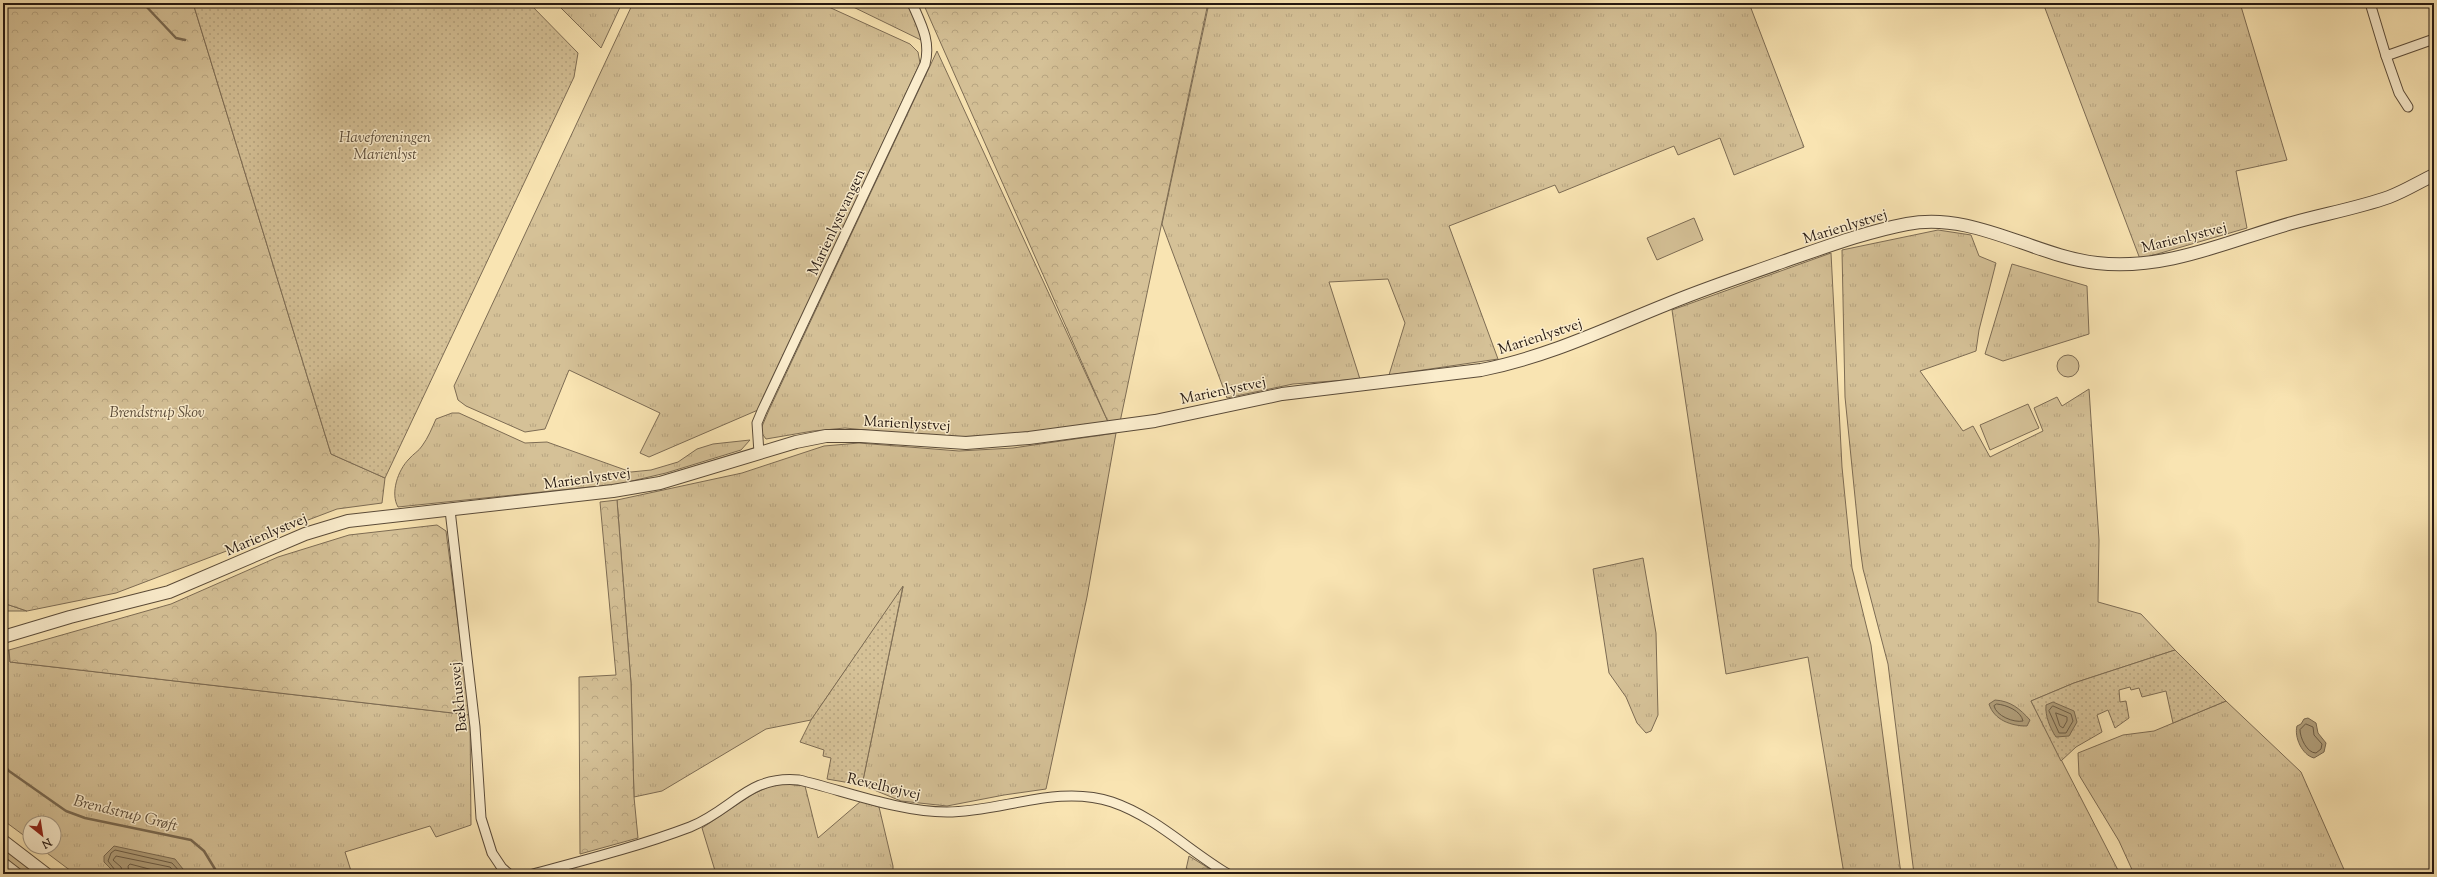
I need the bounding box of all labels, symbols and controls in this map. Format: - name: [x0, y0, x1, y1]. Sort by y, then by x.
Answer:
- park label: Haveforeningen Marienlyst: [339, 128, 431, 166]
- street label: Marienlystvangen: [803, 166, 871, 279]
- street label: Marienlystvej: [1801, 205, 1890, 250]
- street label: Marienlystvej: [2140, 218, 2229, 259]
- street label: Marienlystvej: [1496, 314, 1585, 361]
- street label: Marienlystvej: [1179, 372, 1268, 411]
- park label: Brendstrup Skov: [110, 403, 205, 424]
- street label: Marienlystvej: [863, 412, 951, 437]
- street label: Marienlystvej: [543, 463, 632, 496]
- street label: Marienlystvej: [222, 509, 311, 562]
- street label: Bækhusvej: [445, 661, 474, 733]
- street label: Revelhøjvej: [845, 769, 923, 806]
- water label: Brendstrup Grøft: [71, 790, 180, 839]
- north arrow: [22, 815, 62, 855]
- text: N: [39, 833, 55, 852]

